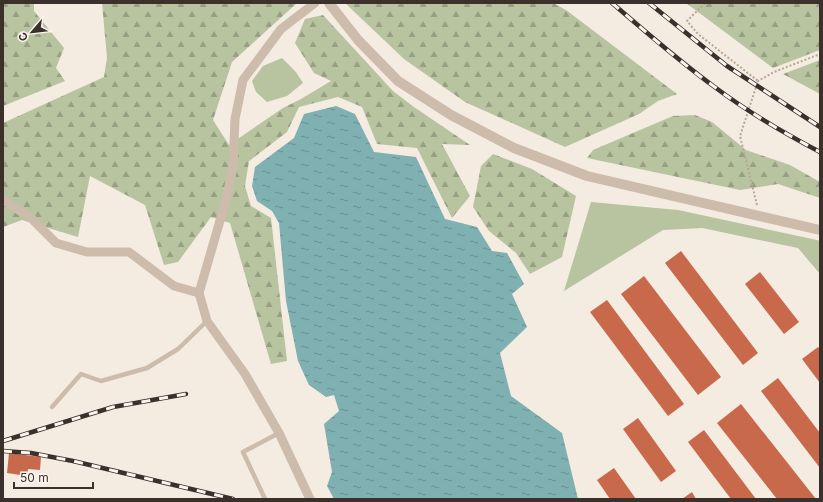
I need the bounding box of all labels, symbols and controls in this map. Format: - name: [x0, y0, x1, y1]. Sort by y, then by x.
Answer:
- north arrow: [12, 12, 52, 52]
- text: С: [15, 30, 31, 44]
- scale bar: [14, 464, 93, 490]
- text: 50 m: [20, 470, 49, 485]

